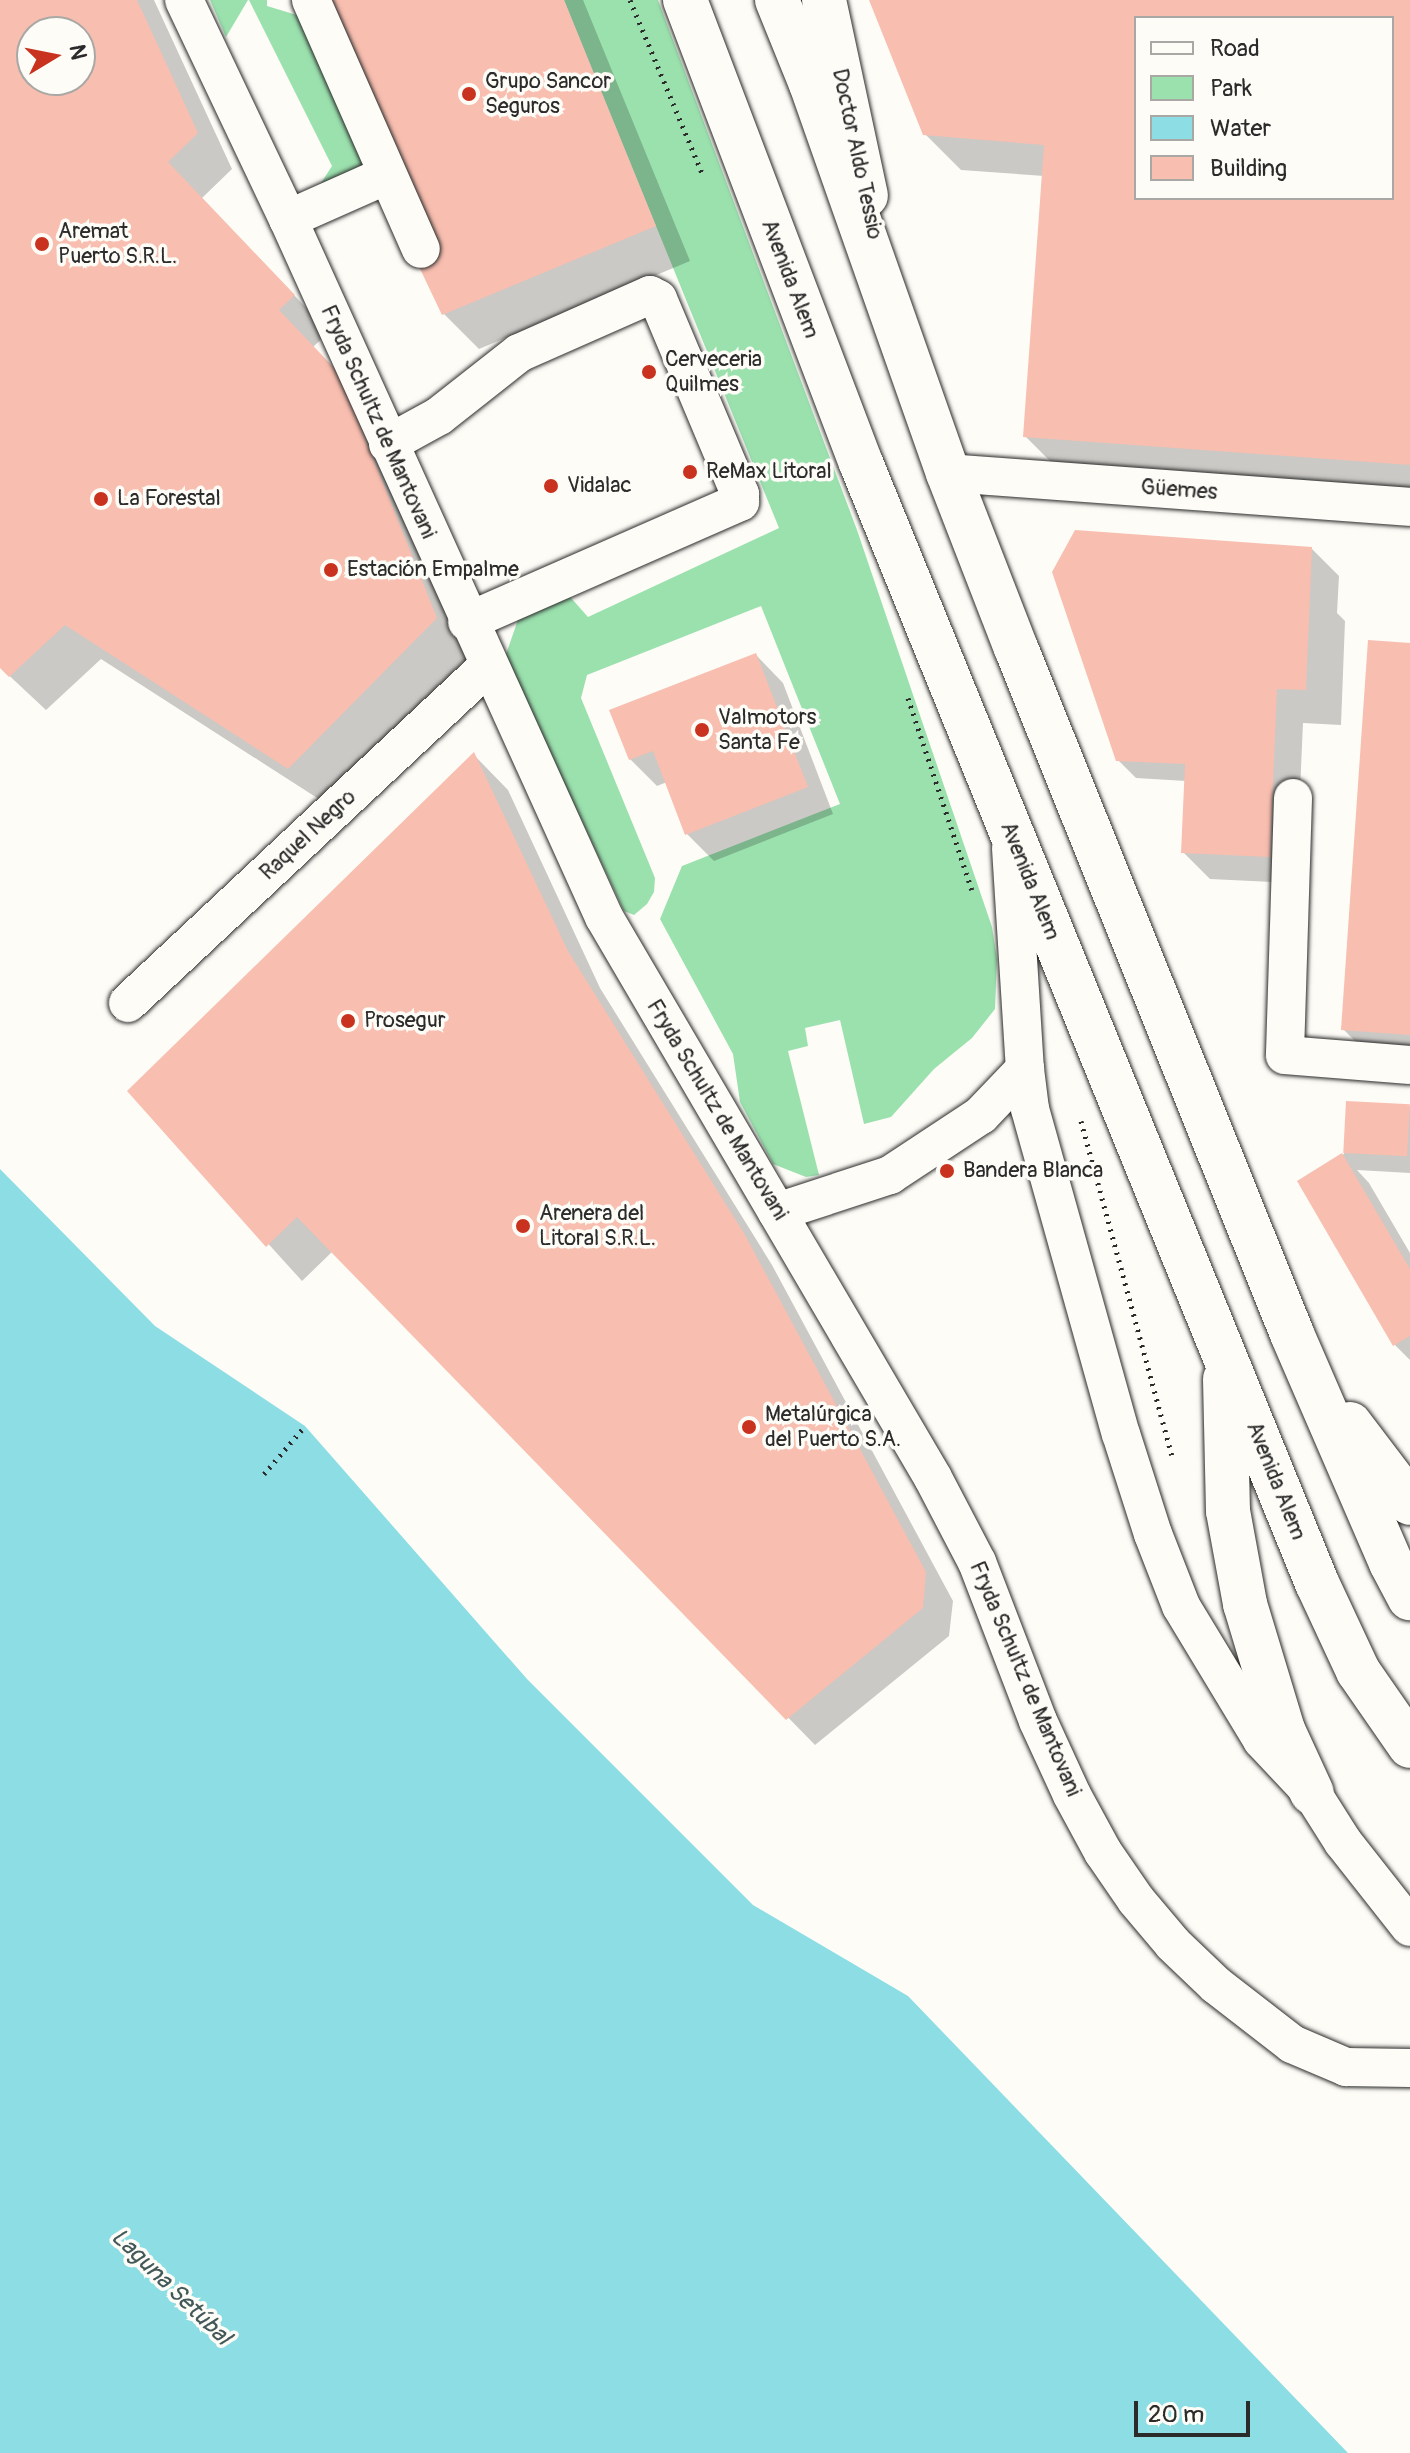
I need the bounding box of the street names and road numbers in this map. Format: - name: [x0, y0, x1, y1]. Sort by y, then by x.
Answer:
- street label: Doctor Aldo Tessio: [826, 66, 888, 242]
- street label: Avenida Alem: [755, 216, 825, 342]
- street label: Fryda Schultz de Mantovani: [315, 301, 441, 543]
- street label: Güemes: [1140, 474, 1218, 506]
- street label: Raquel Negro: [255, 784, 361, 886]
- street label: Avenida Alem: [994, 818, 1066, 944]
- street label: Fryda Schultz de Mantovani: [641, 995, 793, 1225]
- street label: Avenida Alem: [1240, 1418, 1312, 1544]
- street label: Fryda Schultz de Mantovani: [963, 1557, 1087, 1801]

